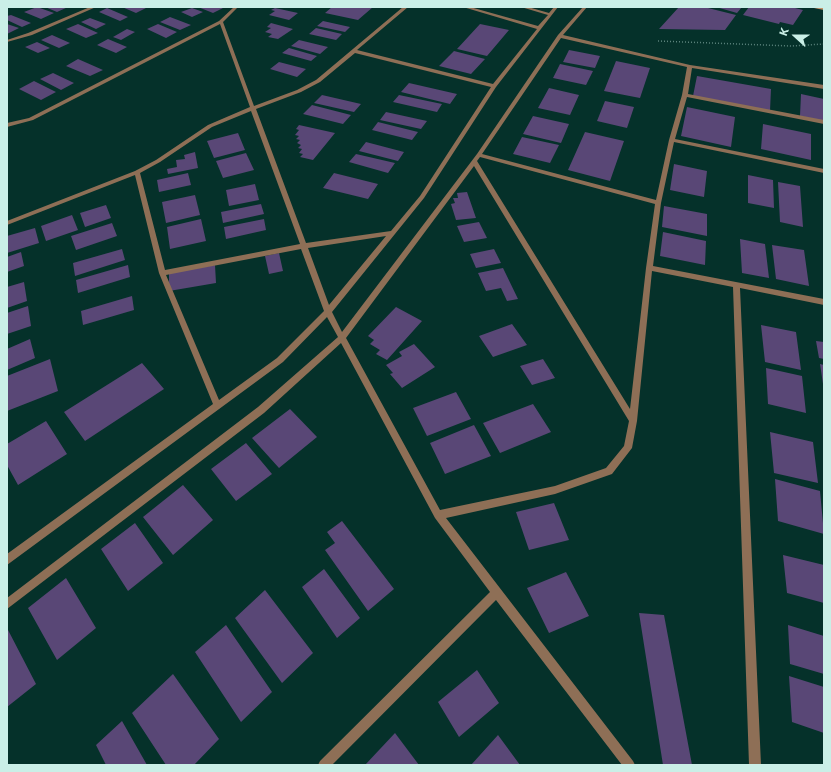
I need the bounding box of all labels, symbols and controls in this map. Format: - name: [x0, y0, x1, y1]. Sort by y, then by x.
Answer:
- north arrow: [775, 16, 815, 56]
- text: K: [776, 26, 791, 37]

